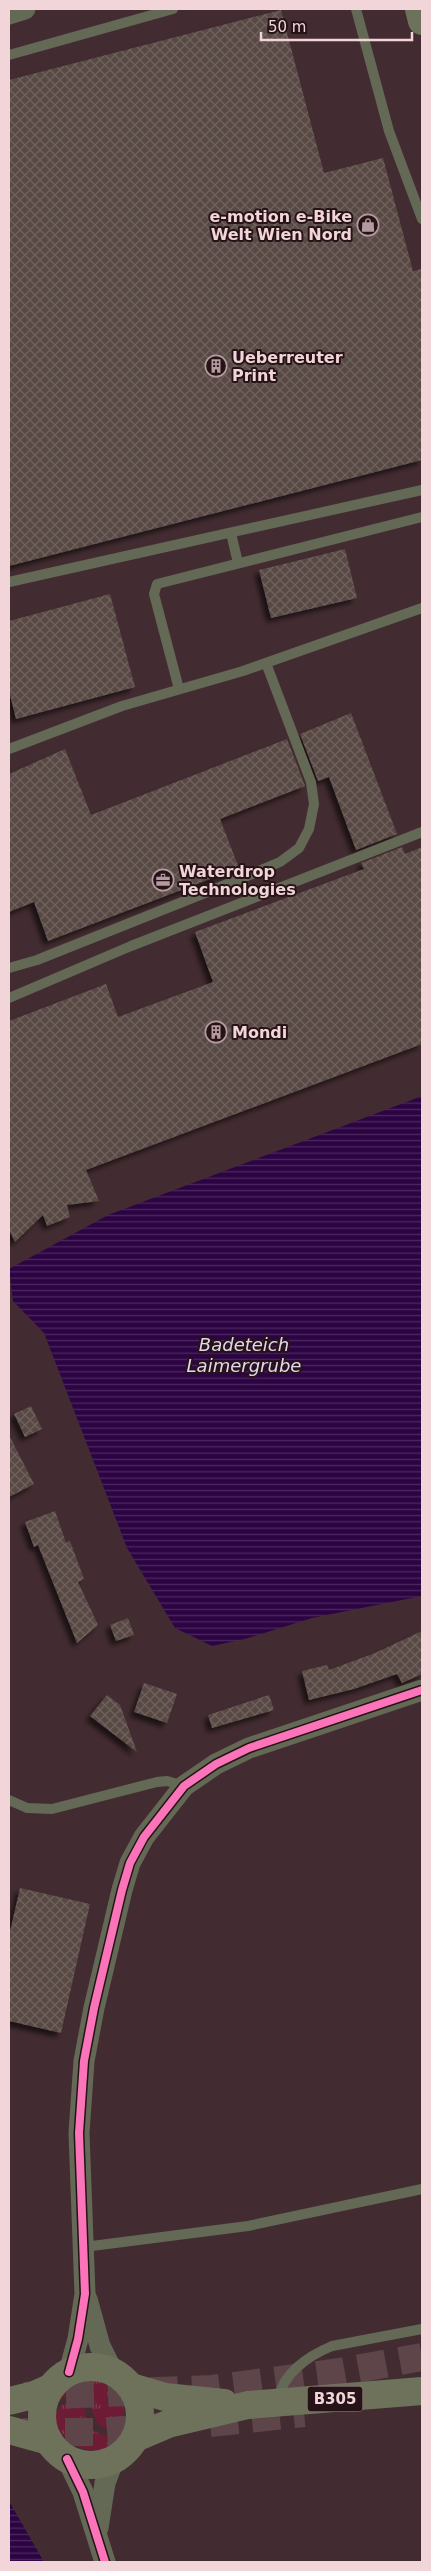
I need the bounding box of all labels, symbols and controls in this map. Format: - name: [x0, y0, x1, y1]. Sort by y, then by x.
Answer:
- scale bar: [261, 10, 412, 42]
- text: 50 m: [268, 18, 306, 36]
- place label: e-motion e-Bike Welt Wien Nord: [210, 207, 352, 244]
- shop icon: e-motion e-Bike Welt Wien Nord: [356, 213, 380, 237]
- place label: Ueberreuter Print: [232, 348, 343, 385]
- building icon: Ueberreuter Print: [204, 354, 228, 378]
- place label: Waterdrop Technologies: [179, 862, 296, 899]
- office icon: Waterdrop Technologies: [151, 868, 175, 892]
- building icon: Mondi: [204, 1020, 228, 1044]
- place label: Mondi: [232, 1023, 287, 1042]
- water label: Badeteich Laimergrube: [187, 1334, 301, 1376]
- road number: B305: [308, 2386, 362, 2412]

